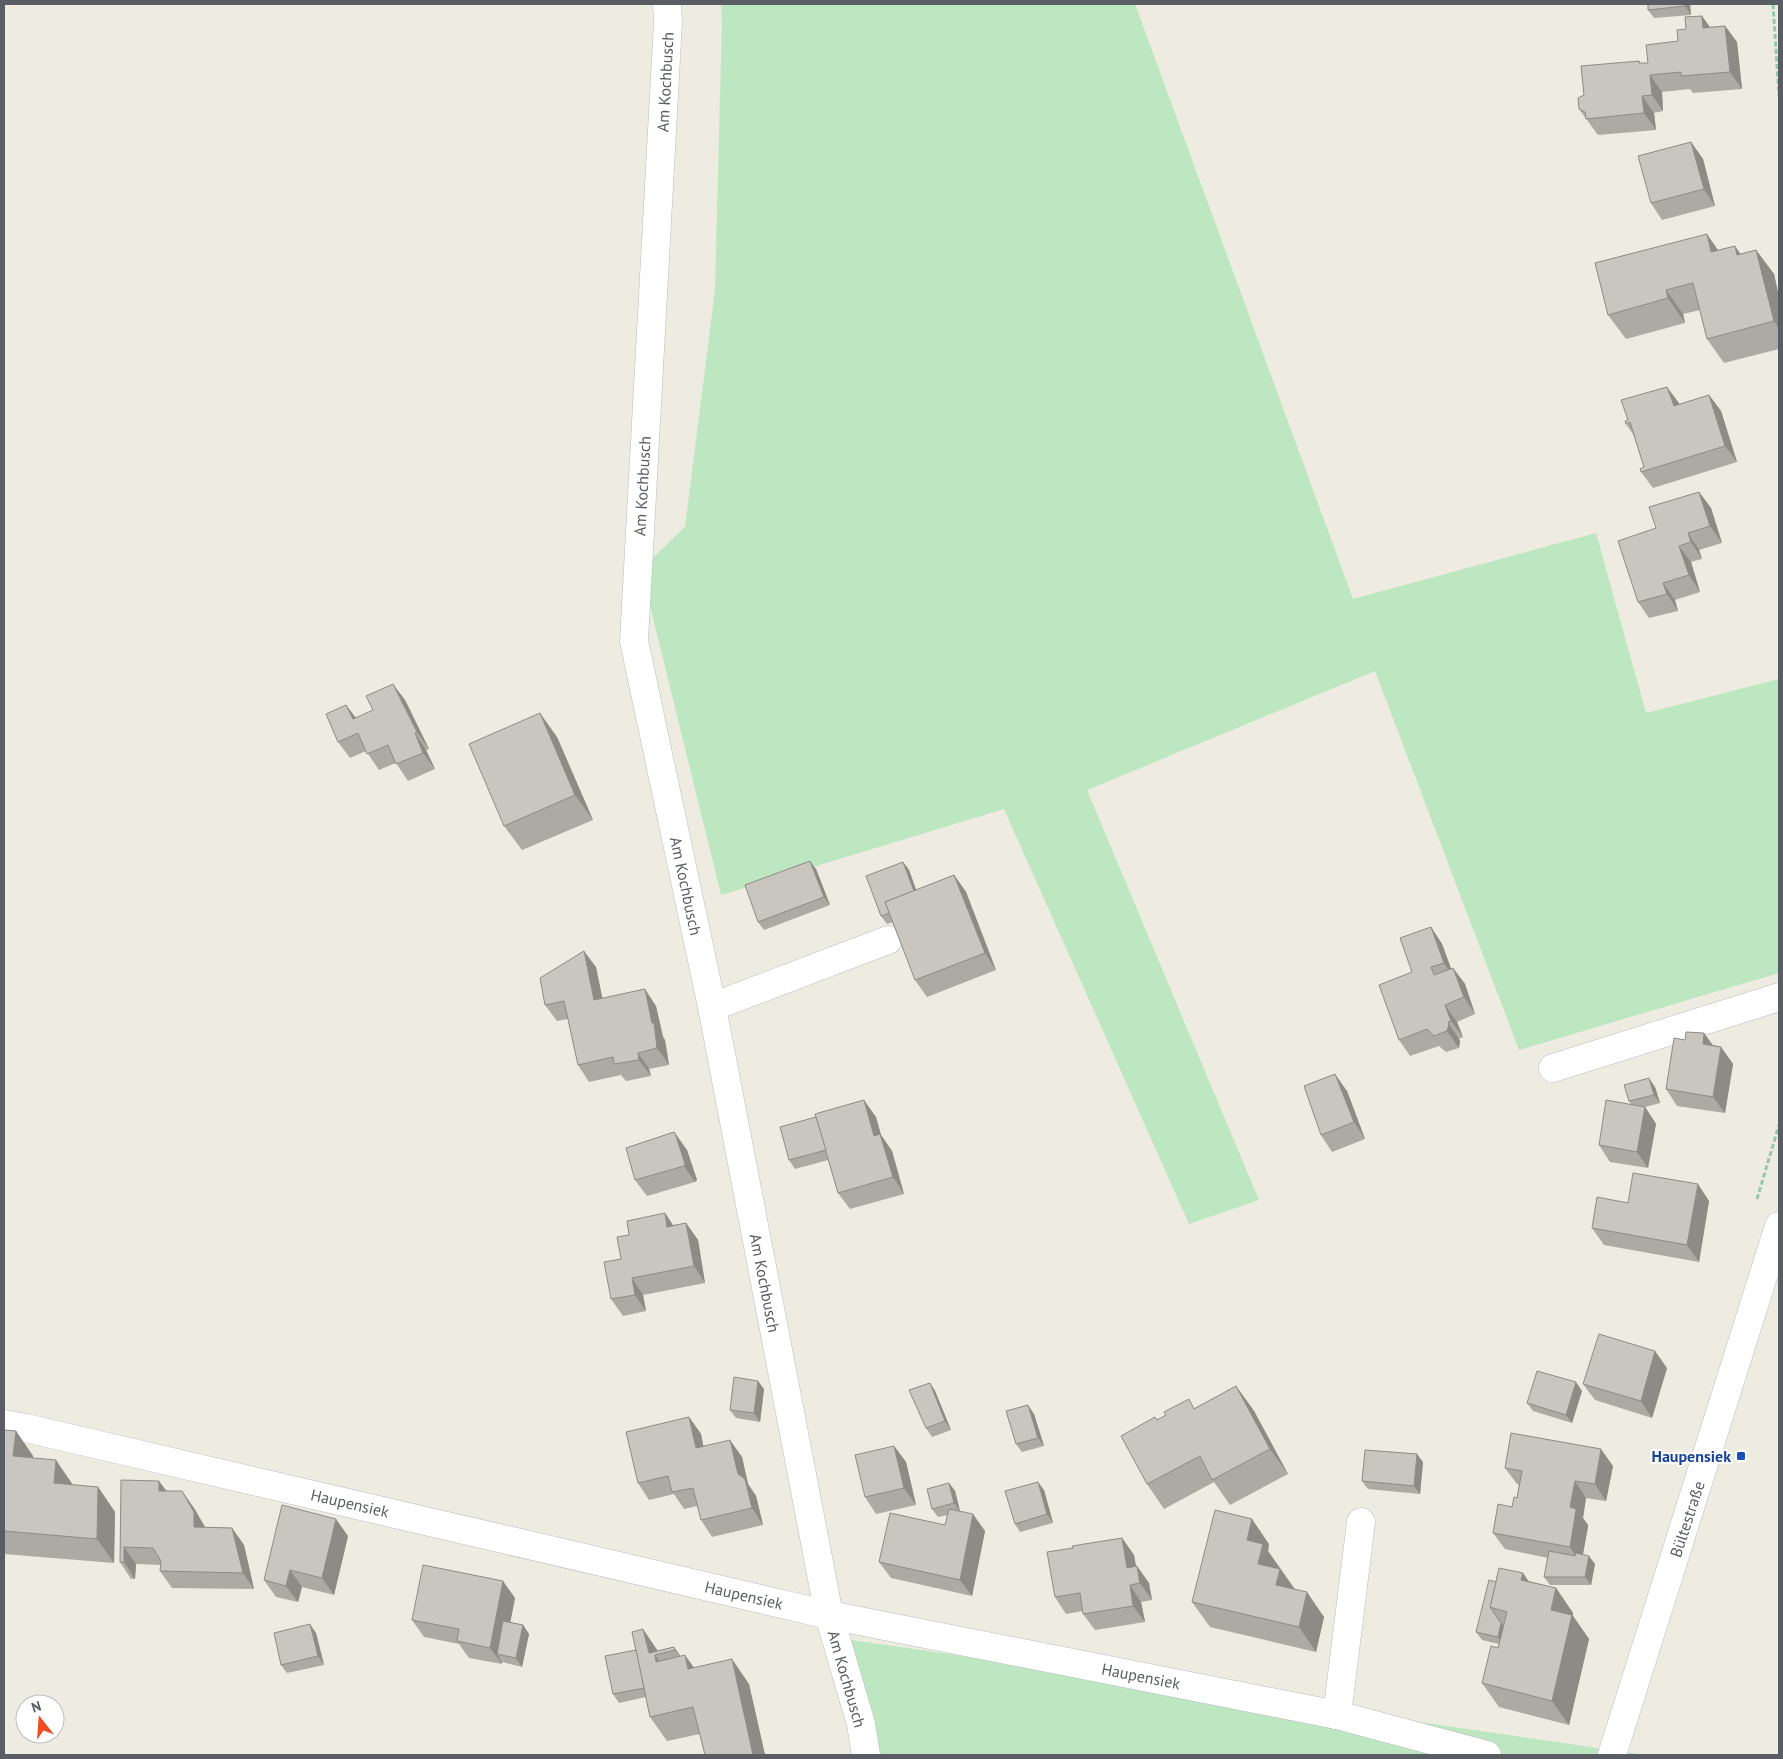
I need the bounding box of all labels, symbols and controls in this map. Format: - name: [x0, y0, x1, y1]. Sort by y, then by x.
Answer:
- street label: Am Kochbusch: [652, 31, 678, 133]
- street label: Am Kochbusch: [629, 435, 655, 537]
- street label: Am Kochbusch: [666, 835, 706, 937]
- street label: Am Kochbusch: [746, 1232, 784, 1334]
- place label: Haupensiek: [1652, 1446, 1731, 1466]
- marker: Haupensiek: [1735, 1450, 1747, 1462]
- street label: Bültestraße: [1665, 1478, 1709, 1560]
- street label: Haupensiek: [309, 1484, 391, 1522]
- street label: Haupensiek: [703, 1576, 785, 1614]
- street label: Am Kochbusch: [824, 1628, 870, 1730]
- street label: Haupensiek: [1100, 1659, 1182, 1693]
- north arrow: [15, 1694, 65, 1744]
- text: N: [29, 1697, 43, 1717]

